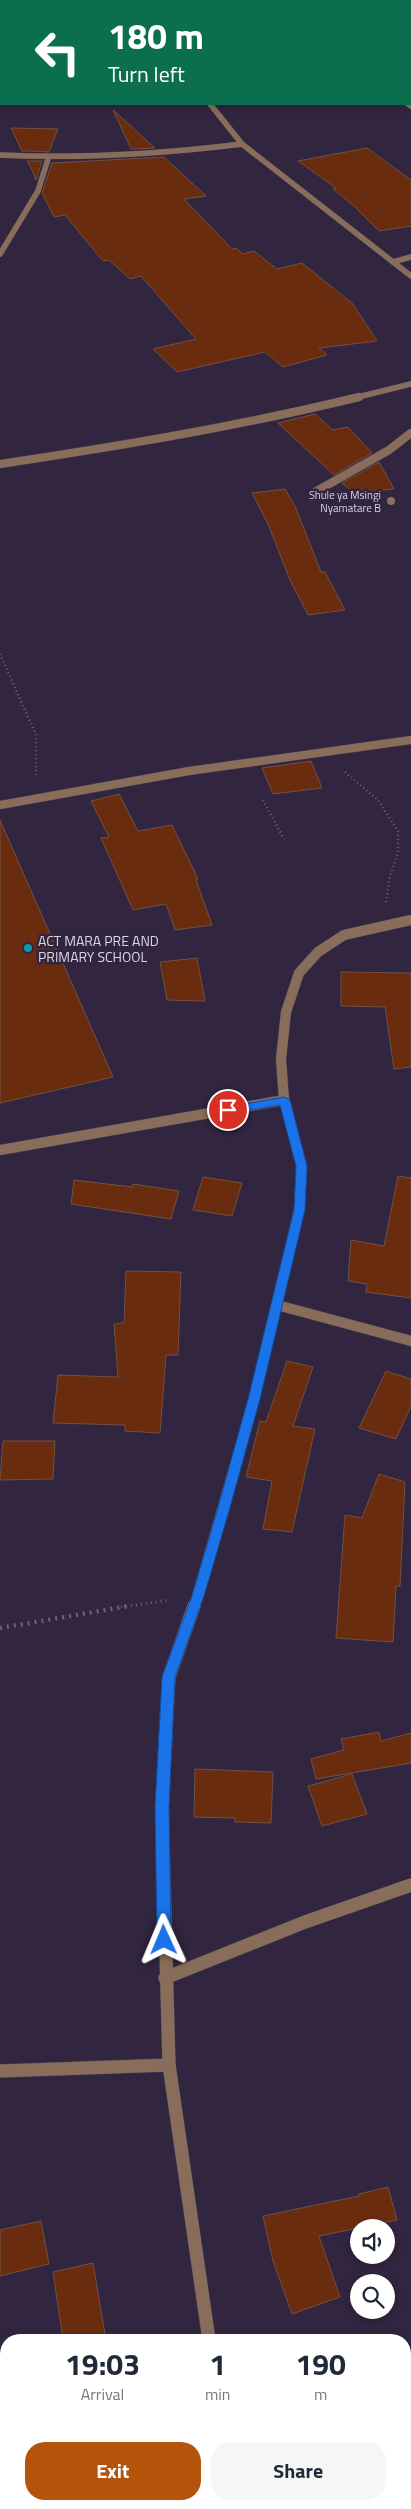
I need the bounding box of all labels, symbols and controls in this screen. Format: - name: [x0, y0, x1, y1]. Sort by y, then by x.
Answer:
- text: 180 m: [108, 9, 204, 63]
- icon: left: [25, 20, 90, 85]
- text: Turn left: [108, 57, 185, 91]
- place label: Shule ya Msingi Nyamatare B: [309, 487, 381, 516]
- marker: Shule ya Msingi Nyamatare B: [385, 495, 397, 507]
- place label: ACT MARA PRE AND PRIMARY SCHOOL: [38, 930, 159, 967]
- marker: ACT MARA PRE AND PRIMARY SCHOOL: [22, 942, 34, 954]
- pin: [207, 1089, 249, 1131]
- icon: arrive: [214, 1096, 242, 1124]
- position arrow: [137, 1913, 189, 1965]
- map controls: [350, 2219, 395, 2319]
- button: sound: [350, 2219, 395, 2264]
- button: search: [350, 2274, 395, 2319]
- text: 19:03: [65, 2341, 140, 2387]
- text: 1: [209, 2341, 226, 2387]
- text: 190: [296, 2341, 346, 2387]
- text: Arrival: [81, 2382, 124, 2406]
- text: min: [205, 2382, 230, 2406]
- text: m: [314, 2382, 327, 2406]
- button: Exit: [25, 2442, 201, 2500]
- button: Share: [211, 2442, 386, 2500]

